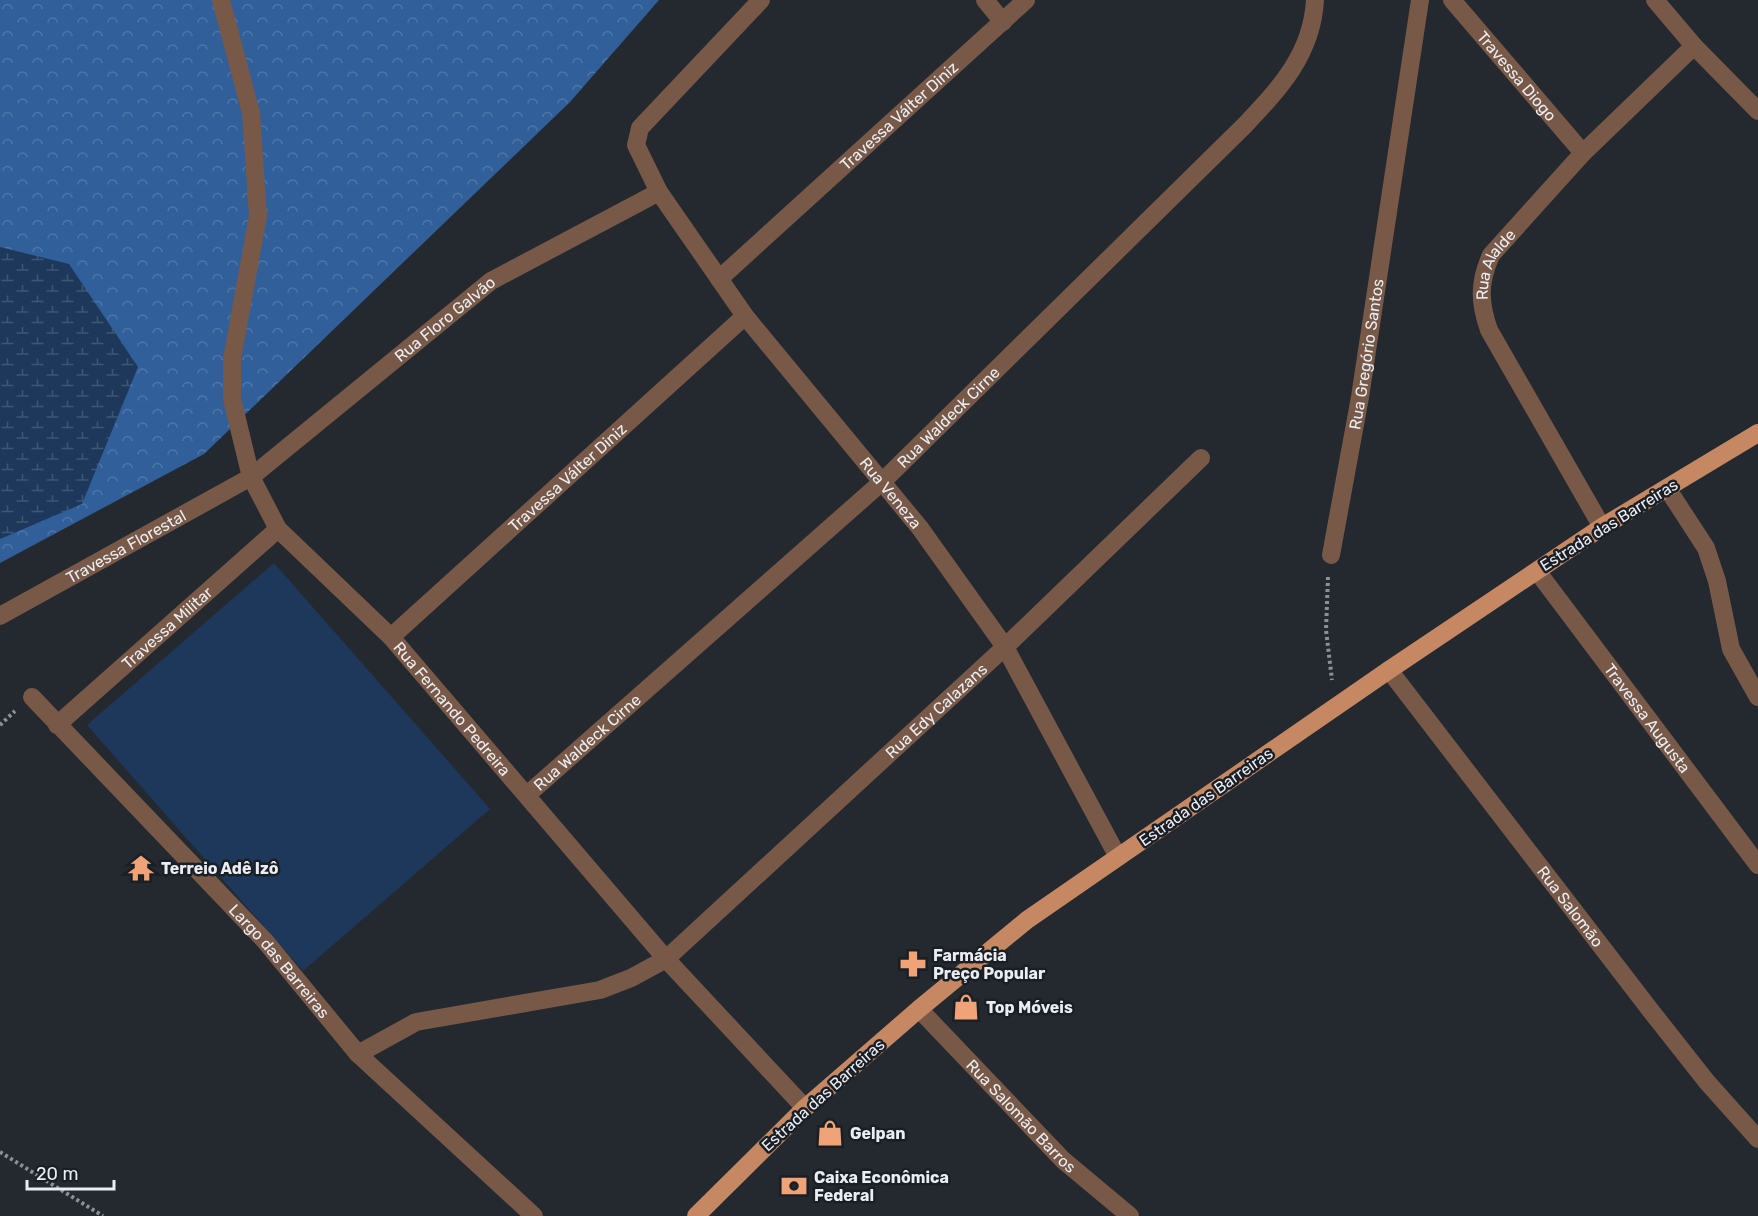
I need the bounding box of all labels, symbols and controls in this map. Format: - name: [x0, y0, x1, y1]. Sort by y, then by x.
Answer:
- street label: Travessa Diogo: [1473, 27, 1561, 125]
- street label: Travessa Válter Diniz: [836, 57, 962, 174]
- street label: Rua Alalde: [1472, 225, 1519, 300]
- street label: Rua Floro Galvão: [390, 272, 499, 366]
- street label: Rua Gregório Santos: [1345, 277, 1387, 431]
- street label: Rua Waldeck Cirne: [893, 362, 1003, 472]
- street label: Travessa Válter Diniz: [504, 419, 630, 535]
- street label: Rua Veneza: [856, 453, 926, 532]
- street label: Estrada das Barreiras: [1537, 475, 1681, 575]
- street label: Travessa Florestal: [63, 506, 189, 587]
- street label: Travessa Militar: [118, 582, 216, 673]
- street label: Rua Fernando Pedreira: [390, 638, 515, 780]
- street label: Rua Edy Calazans: [881, 659, 991, 762]
- street label: Travessa Augusta: [1600, 660, 1695, 776]
- street label: Rua Waldeck Cirne: [530, 690, 644, 794]
- street label: Estrada das Barreiras: [1135, 744, 1277, 850]
- temple icon: Terreio Adê Izô: [126, 853, 156, 883]
- place label: Terreio Adê Izô: [161, 859, 279, 878]
- street label: Rua Salomão: [1533, 862, 1608, 951]
- street label: Largo das Barreiras: [225, 900, 334, 1022]
- place label: Farmácia Preço Popular: [933, 946, 1046, 983]
- pharmacy icon: Farmácia Preço Popular: [898, 949, 928, 979]
- shop icon: Top Móveis: [951, 992, 981, 1022]
- place label: Top Móveis: [986, 998, 1073, 1017]
- street label: Estrada das Barreiras: [758, 1035, 888, 1155]
- street label: Rua Salomão Barros: [963, 1055, 1080, 1176]
- shop icon: Gelpan: [815, 1118, 845, 1148]
- place label: Gelpan: [850, 1124, 905, 1143]
- scale bar: [27, 1153, 114, 1191]
- text: 20 m: [36, 1163, 78, 1185]
- place label: Caixa Econômica Federal: [814, 1168, 949, 1205]
- bank icon: Caixa Econômica Federal: [779, 1171, 809, 1201]

